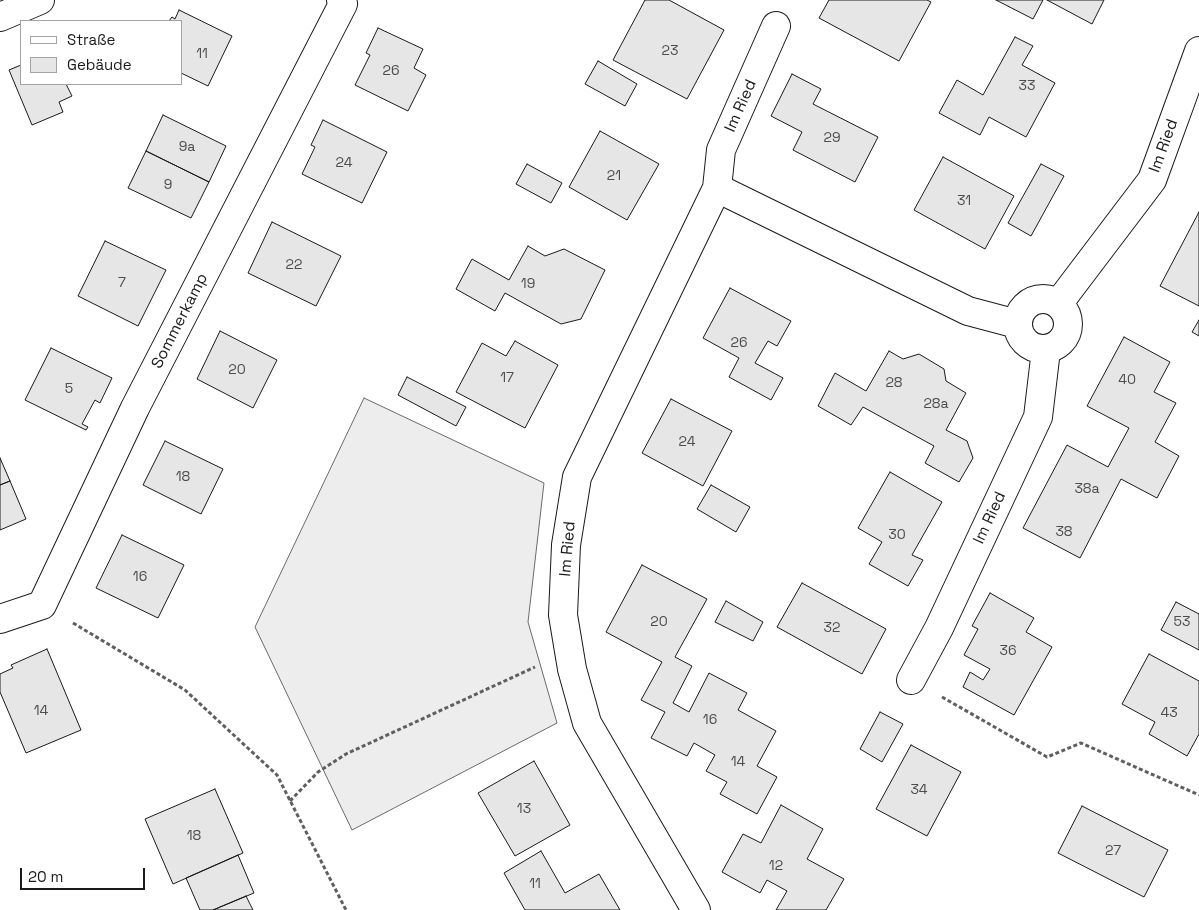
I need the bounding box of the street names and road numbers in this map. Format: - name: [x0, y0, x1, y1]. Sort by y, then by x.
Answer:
- street label: Im Ried: [721, 77, 761, 135]
- street label: Im Ried: [1145, 117, 1183, 175]
- street label: Sommerkamp: [148, 270, 212, 372]
- street label: Im Ried: [970, 489, 1010, 547]
- street label: Im Ried: [556, 520, 580, 578]

